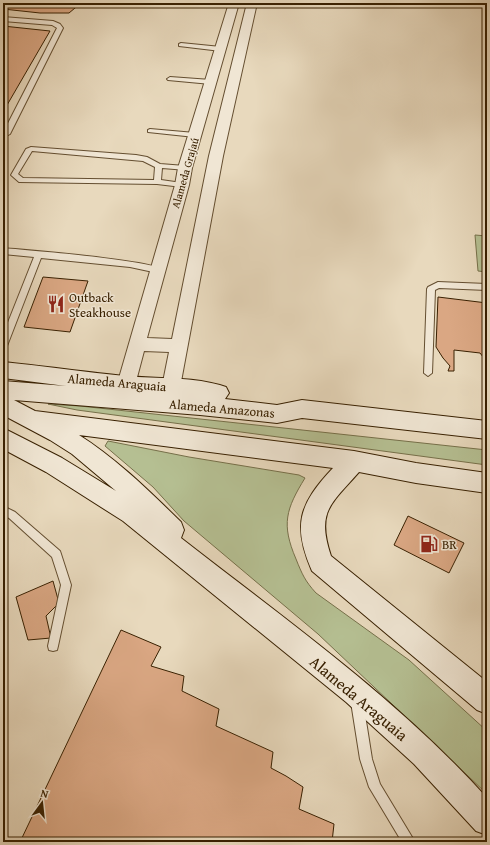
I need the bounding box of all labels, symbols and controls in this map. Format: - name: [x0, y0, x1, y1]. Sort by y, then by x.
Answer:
- street label: Alameda Grajaú: [167, 136, 203, 210]
- place label: Outback Steakhouse: [69, 288, 131, 322]
- restaurant icon: Outback Steakhouse: [46, 294, 66, 314]
- street label: Alameda Araguaia: [67, 369, 168, 396]
- street label: Alameda Amazonas: [168, 394, 276, 423]
- fuel station icon: BR: [419, 534, 439, 554]
- place label: BR: [442, 535, 457, 554]
- street label: Alameda Araguaia: [305, 650, 414, 747]
- north arrow: [22, 783, 62, 823]
- text: N: [39, 785, 51, 802]

